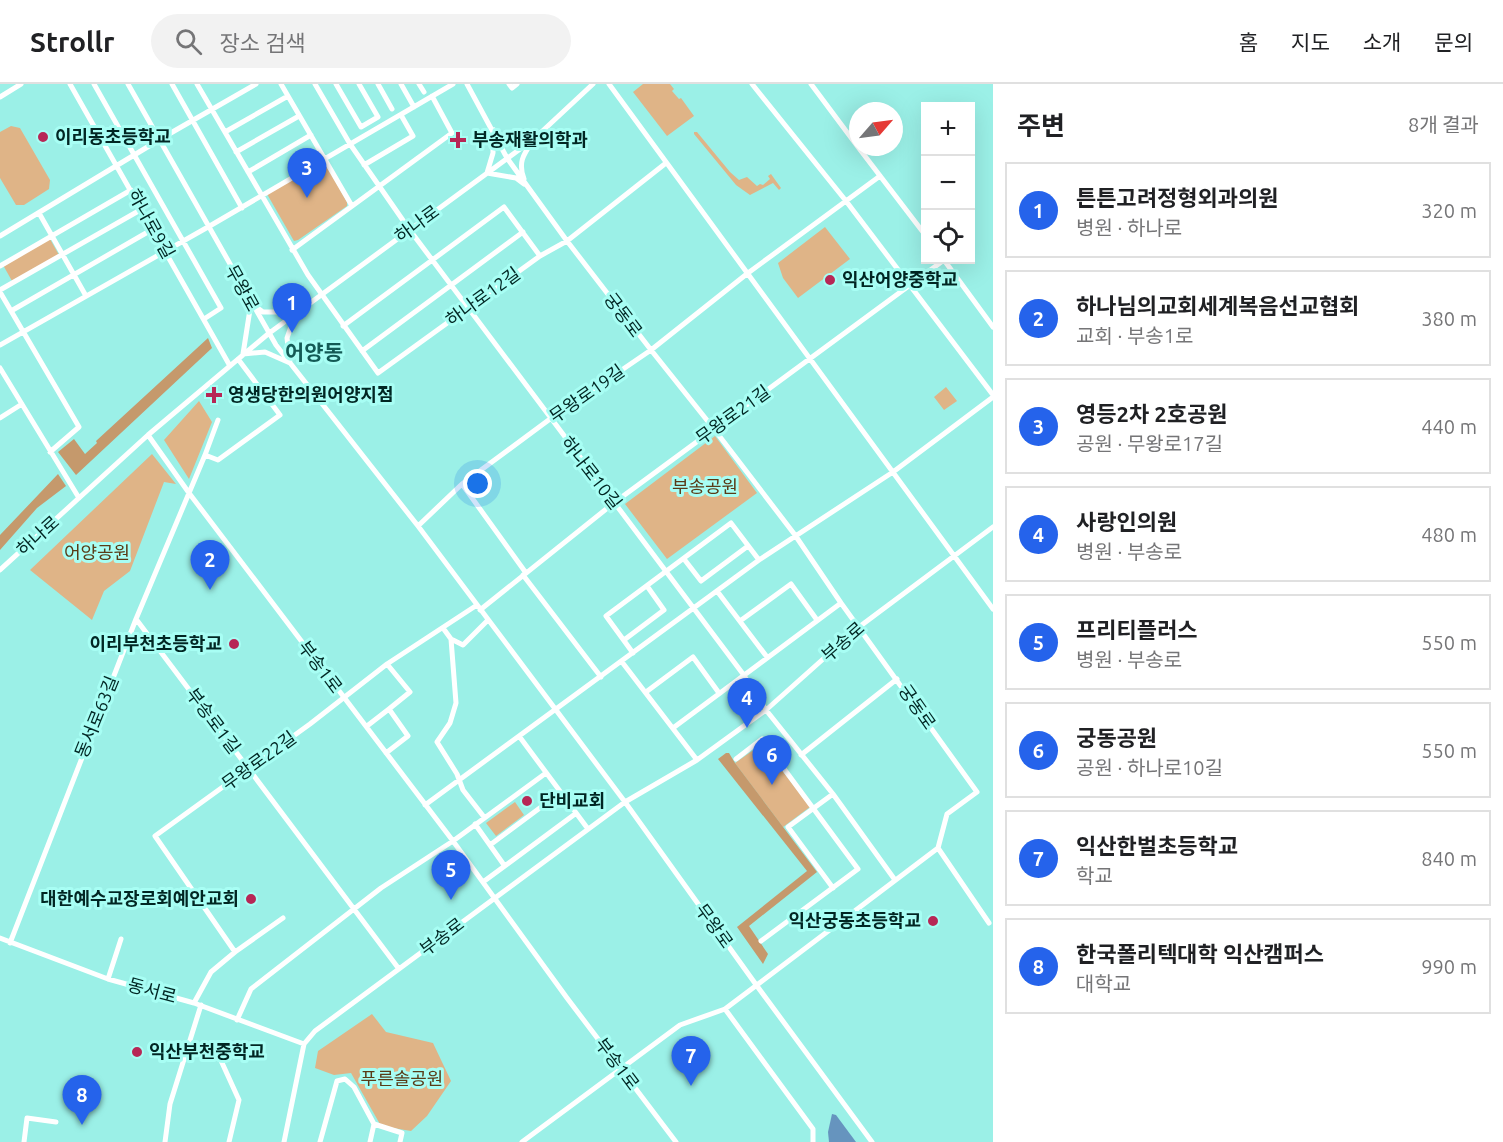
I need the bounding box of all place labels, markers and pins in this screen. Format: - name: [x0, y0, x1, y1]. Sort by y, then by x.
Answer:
- place label: 이리동초등학교: [55, 126, 171, 146]
- place label: 부송재활의학과: [472, 129, 588, 149]
- marker: 이리동초등학교: [36, 130, 50, 144]
- marker: 부송재활의학과: [449, 131, 467, 149]
- pin: 3: [288, 148, 326, 198]
- place label: 익산어양중학교: [842, 269, 958, 289]
- marker: 익산어양중학교: [823, 273, 837, 287]
- pin: 1: [272, 284, 312, 333]
- place label: 영생당한의원어양지점: [228, 384, 394, 404]
- marker: 영생당한의원어양지점: [205, 386, 223, 404]
- pin: 2: [190, 540, 230, 590]
- place label: 이리부천초등학교: [90, 633, 222, 653]
- marker: 이리부천초등학교: [227, 637, 241, 651]
- pin: 4: [728, 678, 766, 728]
- pin: 6: [752, 736, 792, 785]
- place label: 단비교회: [539, 790, 605, 810]
- marker: 단비교회: [520, 794, 534, 808]
- pin: 5: [432, 850, 470, 900]
- place label: 대한예수교장로회예안교회: [40, 888, 239, 908]
- marker: 대한예수교장로회예안교회: [244, 892, 258, 906]
- place label: 익산궁동초등학교: [789, 910, 921, 930]
- marker: 익산궁동초등학교: [926, 914, 940, 928]
- pin: 7: [672, 1036, 710, 1086]
- place label: 익산부천중학교: [149, 1041, 265, 1061]
- marker: 익산부천중학교: [130, 1045, 144, 1059]
- pin: 8: [62, 1076, 101, 1125]

